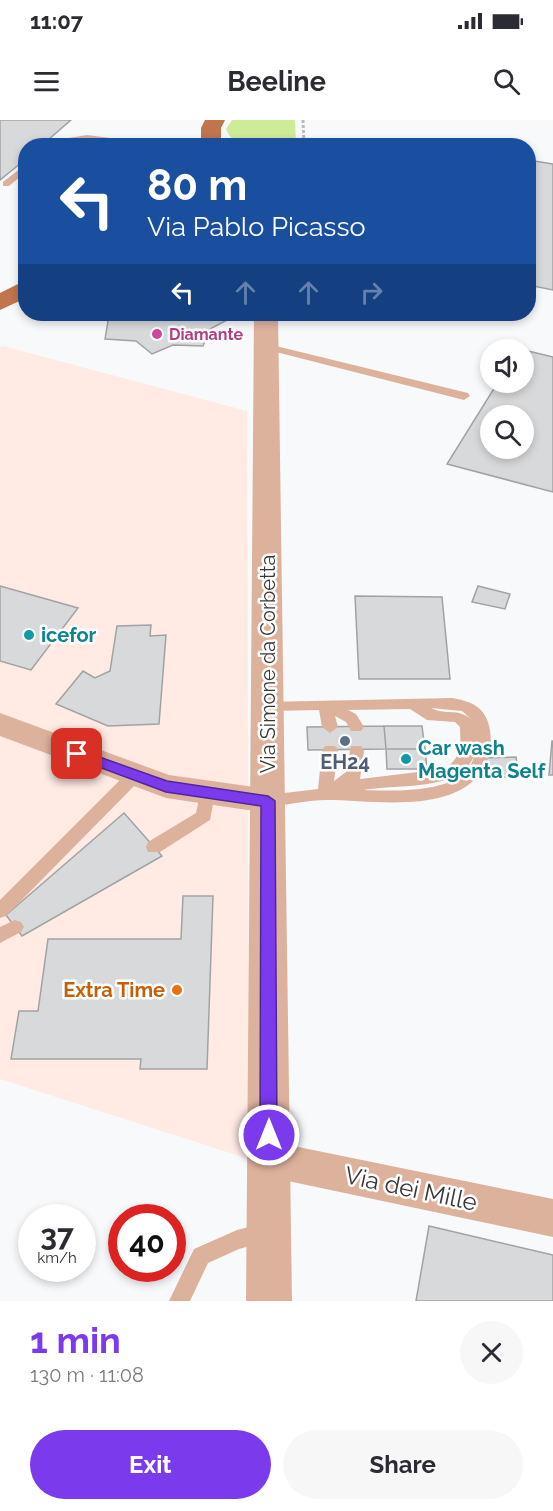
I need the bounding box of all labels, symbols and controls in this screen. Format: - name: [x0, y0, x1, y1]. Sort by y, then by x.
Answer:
- text: 11:07: [30, 8, 83, 34]
- icon: menu: [30, 65, 63, 98]
- icon: search: [490, 65, 523, 98]
- text: Beeline: [227, 66, 326, 97]
- text: 80 m: [147, 161, 247, 210]
- icon: left: [48, 162, 126, 240]
- text: Via Pablo Picasso: [147, 211, 366, 242]
- icon: left: [166, 276, 199, 309]
- icon: ahead: [229, 276, 262, 309]
- icon: ahead: [292, 276, 325, 309]
- icon: right: [355, 276, 388, 309]
- place label: Diamante: [169, 325, 243, 344]
- marker: Diamante: [150, 327, 164, 341]
- map controls: [480, 339, 534, 459]
- button: sound: [480, 339, 534, 393]
- button: search: [480, 405, 534, 459]
- street label: Via Simone da Corbetta: [256, 555, 280, 773]
- place label: icefor: [41, 623, 97, 647]
- marker: icefor: [22, 628, 36, 642]
- pin: [51, 728, 102, 779]
- marker: EH24: [338, 734, 352, 748]
- place label: Car wash Magenta Self: [418, 736, 546, 783]
- icon: arrive: [60, 737, 93, 770]
- place label: EH24: [320, 750, 370, 774]
- marker: Car wash Magenta Self: [399, 752, 413, 766]
- place label: Extra Time: [63, 978, 165, 1002]
- marker: Extra Time: [170, 983, 184, 997]
- position arrow: [237, 1103, 301, 1167]
- street label: Via dei Mille: [342, 1160, 480, 1217]
- speed limit sign: 40: [108, 1204, 186, 1282]
- text: 37: [40, 1218, 74, 1253]
- text: km/h: [37, 1249, 77, 1267]
- text: 1 min: [30, 1319, 121, 1361]
- button: close: [460, 1321, 523, 1384]
- text: 130 m · 11:08: [30, 1363, 144, 1387]
- button: Exit: [30, 1430, 271, 1499]
- button: Share: [283, 1430, 523, 1499]

